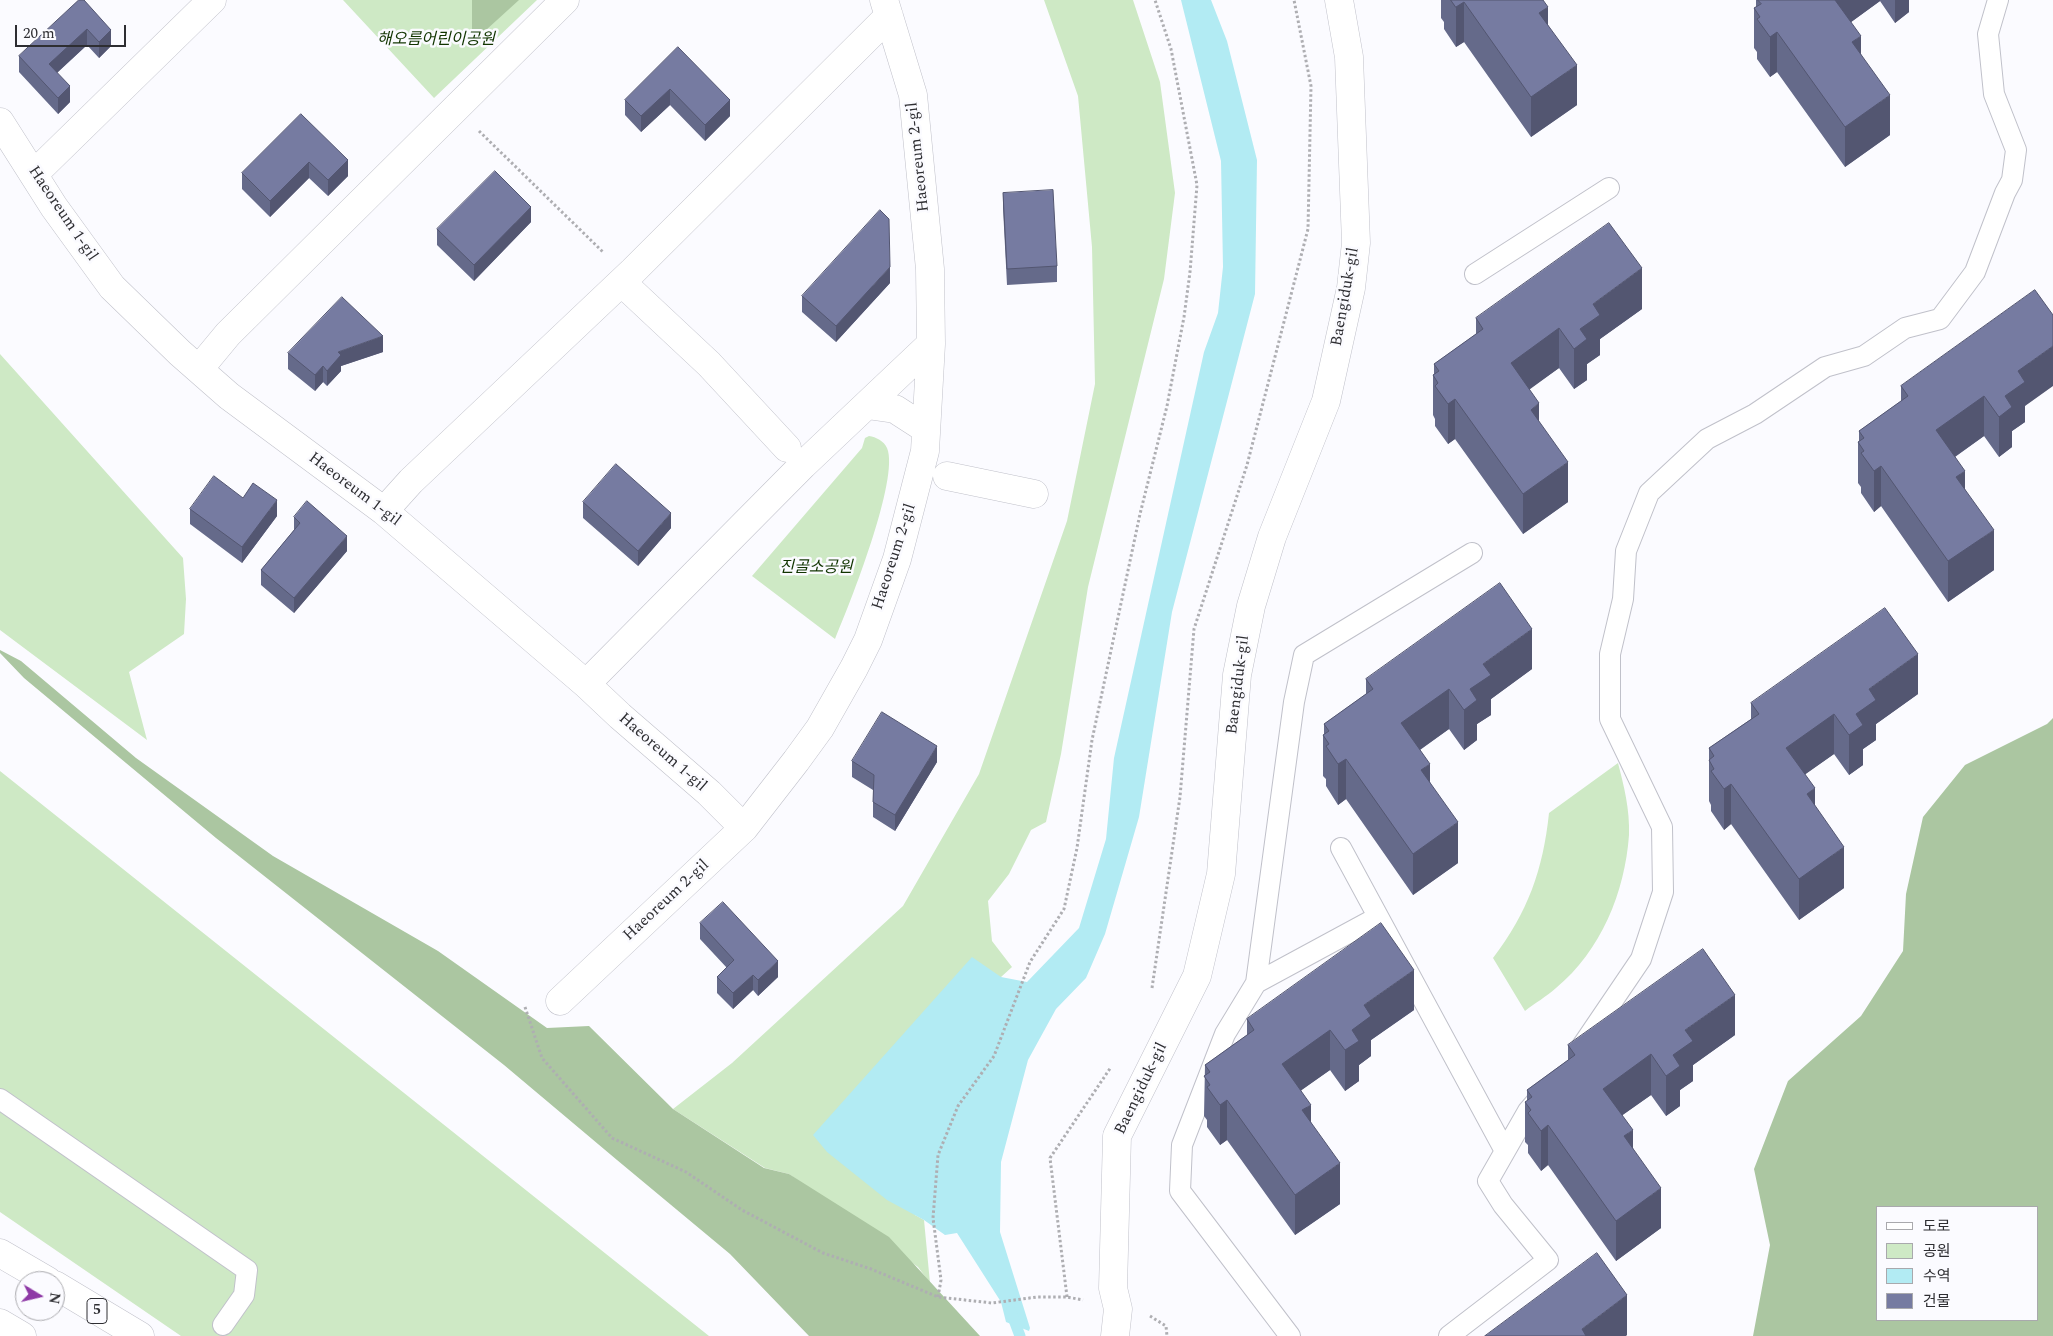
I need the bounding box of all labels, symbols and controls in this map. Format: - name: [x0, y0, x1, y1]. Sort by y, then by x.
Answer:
- scale bar: [18, 15, 129, 47]
- text: 20 m: [23, 22, 55, 45]
- park label: 해오름어린이공원: [377, 31, 495, 51]
- street label: Haeoreum 2-gil: [904, 101, 934, 213]
- street label: Haeoreum 1-gil: [23, 163, 101, 265]
- street label: Baengiduk-gil: [1328, 246, 1364, 348]
- street label: Haeoreum 1-gil: [304, 449, 404, 531]
- street label: Haeoreum 2-gil: [869, 502, 921, 612]
- park label: 진골소공원: [779, 559, 853, 579]
- street label: Baengiduk-gil: [1223, 634, 1255, 736]
- street label: Haeoreum 1-gil: [614, 710, 710, 796]
- street label: Haeoreum 2-gil: [620, 856, 714, 946]
- street label: Baengiduk-gil: [1112, 1040, 1172, 1138]
- legend: [1876, 1206, 2038, 1321]
- text: 도로: [1923, 1215, 1951, 1238]
- text: 공원: [1923, 1240, 1951, 1263]
- text: 수역: [1923, 1265, 1951, 1288]
- north arrow: [15, 1271, 65, 1321]
- text: 건물: [1923, 1290, 1951, 1313]
- text: N: [43, 1291, 66, 1306]
- road number: 5: [87, 1298, 107, 1324]

